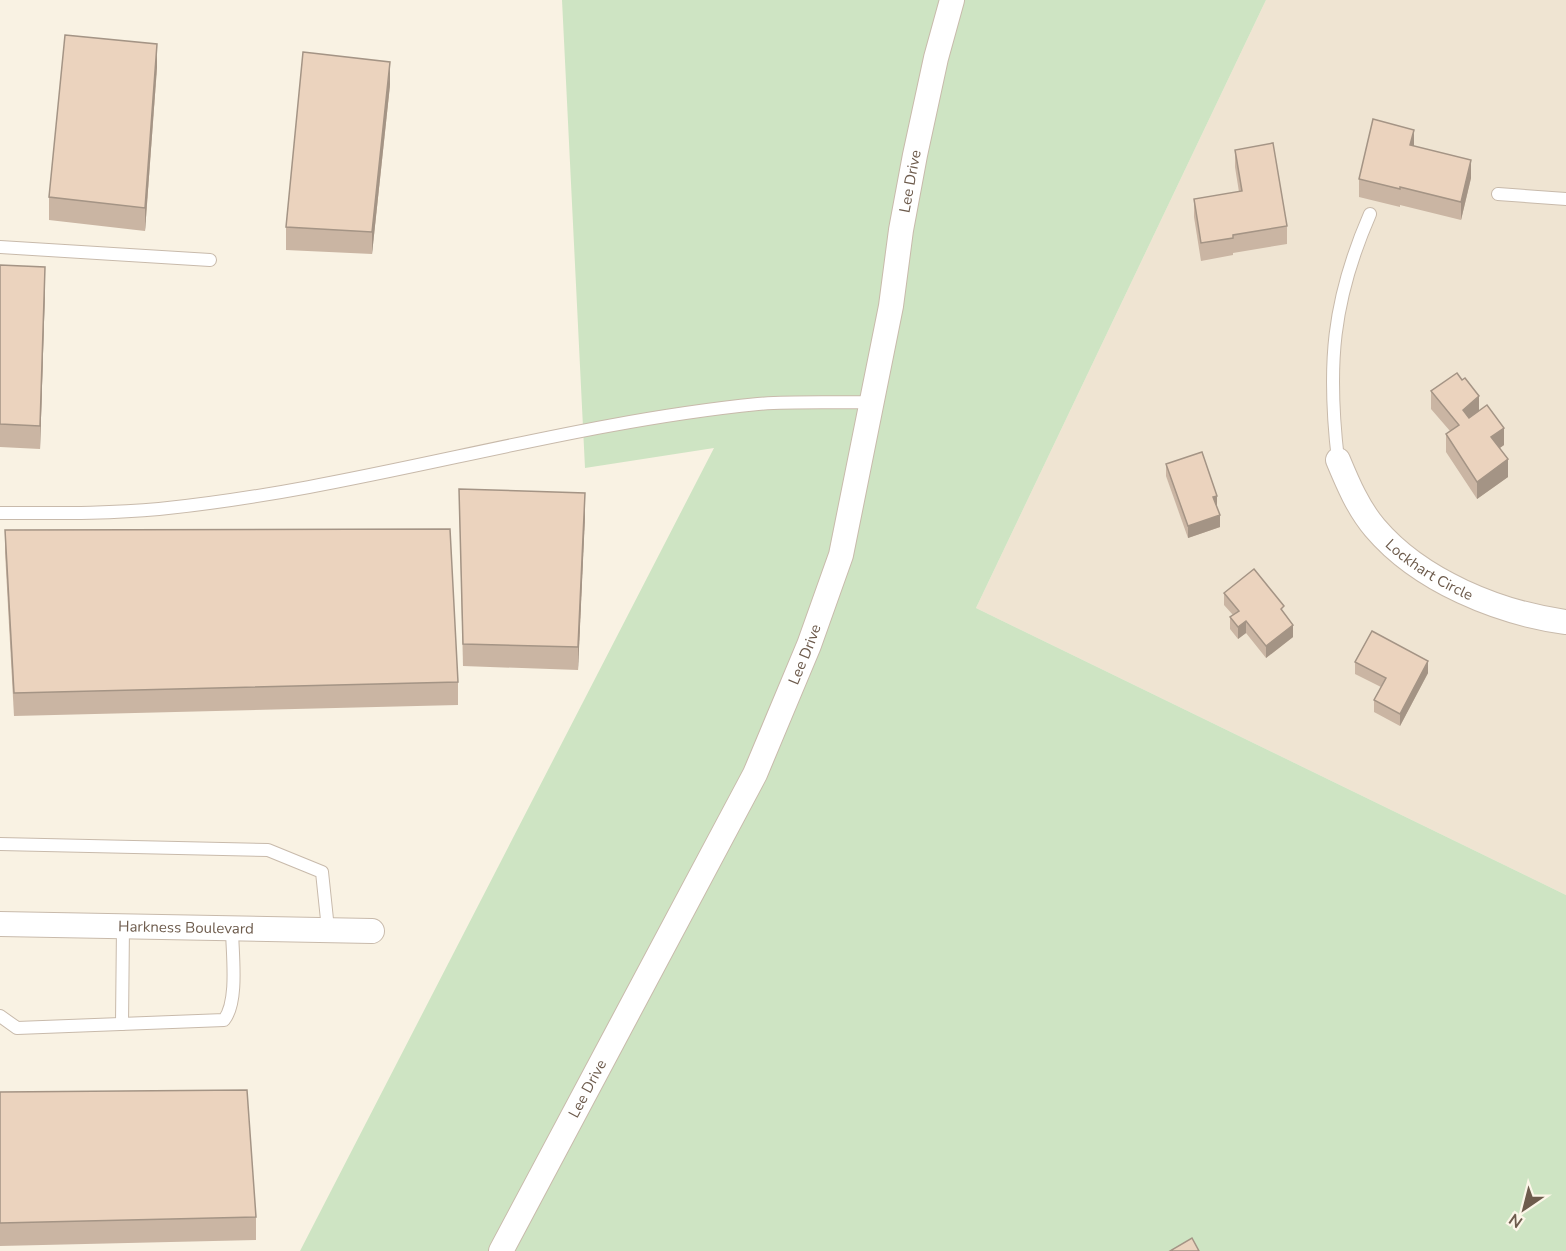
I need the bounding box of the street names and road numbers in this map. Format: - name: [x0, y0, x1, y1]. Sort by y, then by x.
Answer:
- street label: Lee Drive: [894, 148, 926, 214]
- street label: Lockhart Circle: [1381, 535, 1476, 605]
- street label: Lee Drive: [784, 621, 826, 688]
- street label: Harkness Boulevard: [118, 916, 254, 939]
- street label: Lee Drive: [564, 1056, 611, 1121]

